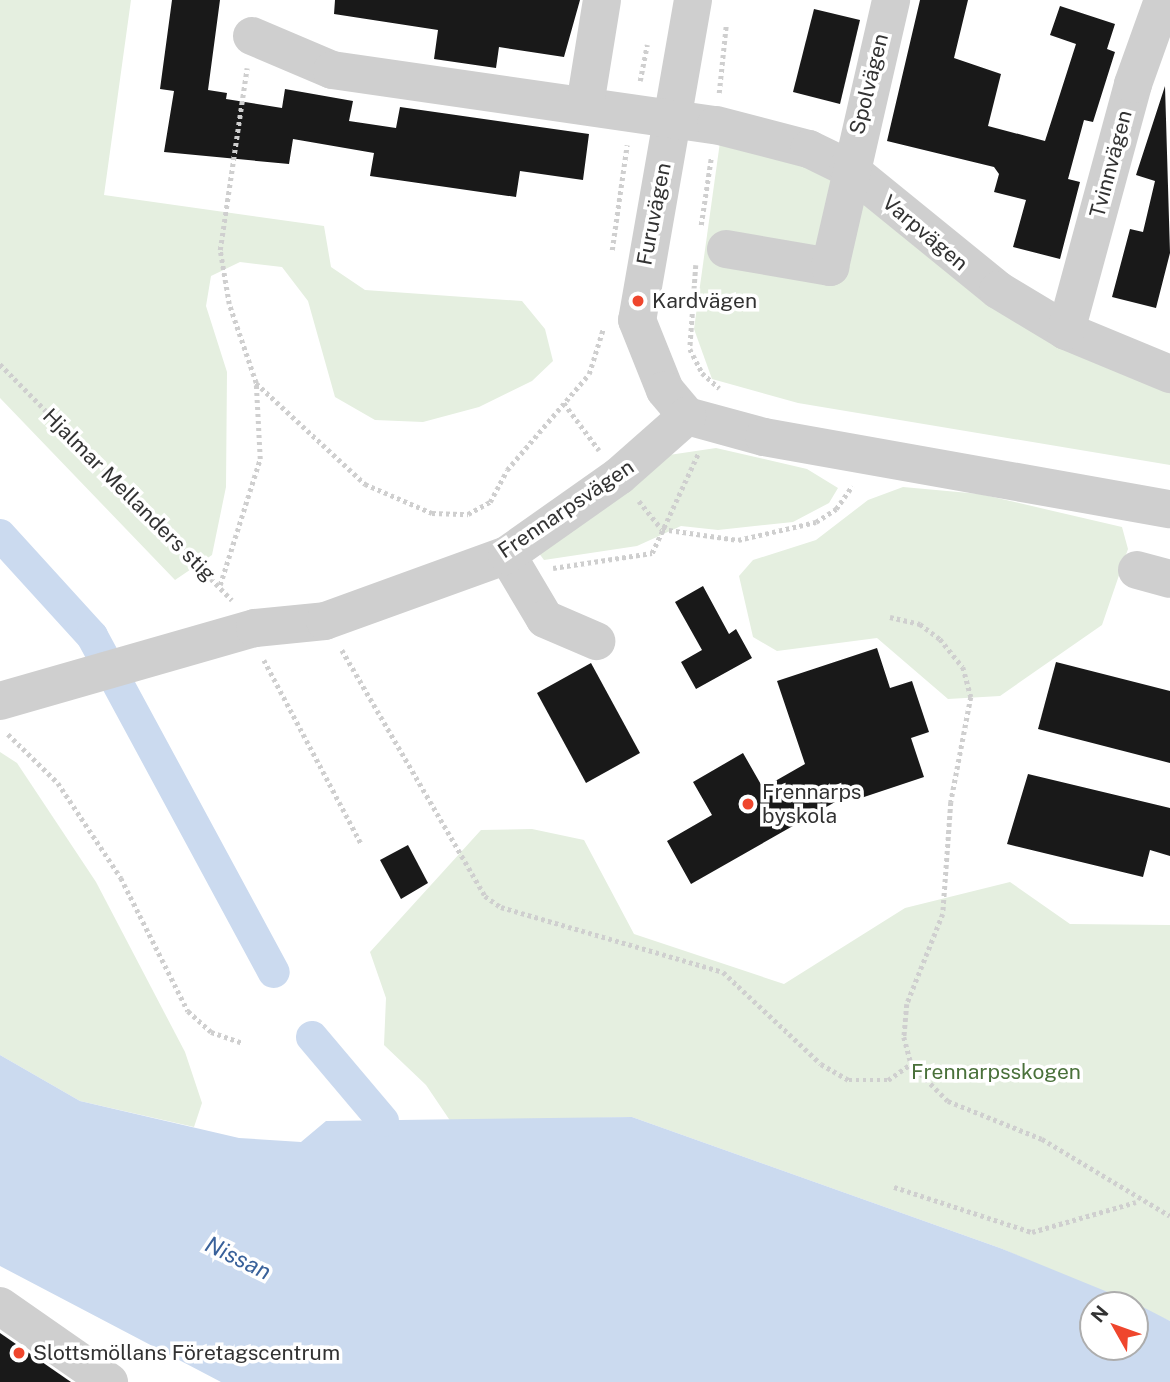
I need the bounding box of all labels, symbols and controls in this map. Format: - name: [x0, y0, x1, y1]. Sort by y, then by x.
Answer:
- street label: Spolvägen: [844, 31, 894, 137]
- street label: Tvinnvägen: [1085, 108, 1137, 220]
- street label: Furuvägen: [632, 161, 676, 267]
- street label: Varpvägen: [877, 190, 973, 276]
- place label: Kardvägen: [652, 288, 757, 314]
- marker: Kardvägen: [630, 293, 646, 309]
- street label: Hjalmar Mellanders stig: [37, 403, 221, 587]
- street label: Frennarpsvägen: [493, 454, 639, 564]
- place label: Frennarps byskola: [762, 779, 861, 829]
- marker: Frennarps byskola: [740, 796, 756, 812]
- park label: Frennarpsskogen: [911, 1059, 1081, 1085]
- water label: Nissan: [201, 1230, 275, 1286]
- north arrow: [1079, 1291, 1149, 1361]
- text: N: [1086, 1301, 1113, 1327]
- place label: Slottsmöllans Företagscentrum: [33, 1340, 340, 1366]
- marker: Slottsmöllans Företagscentrum: [11, 1345, 27, 1361]

